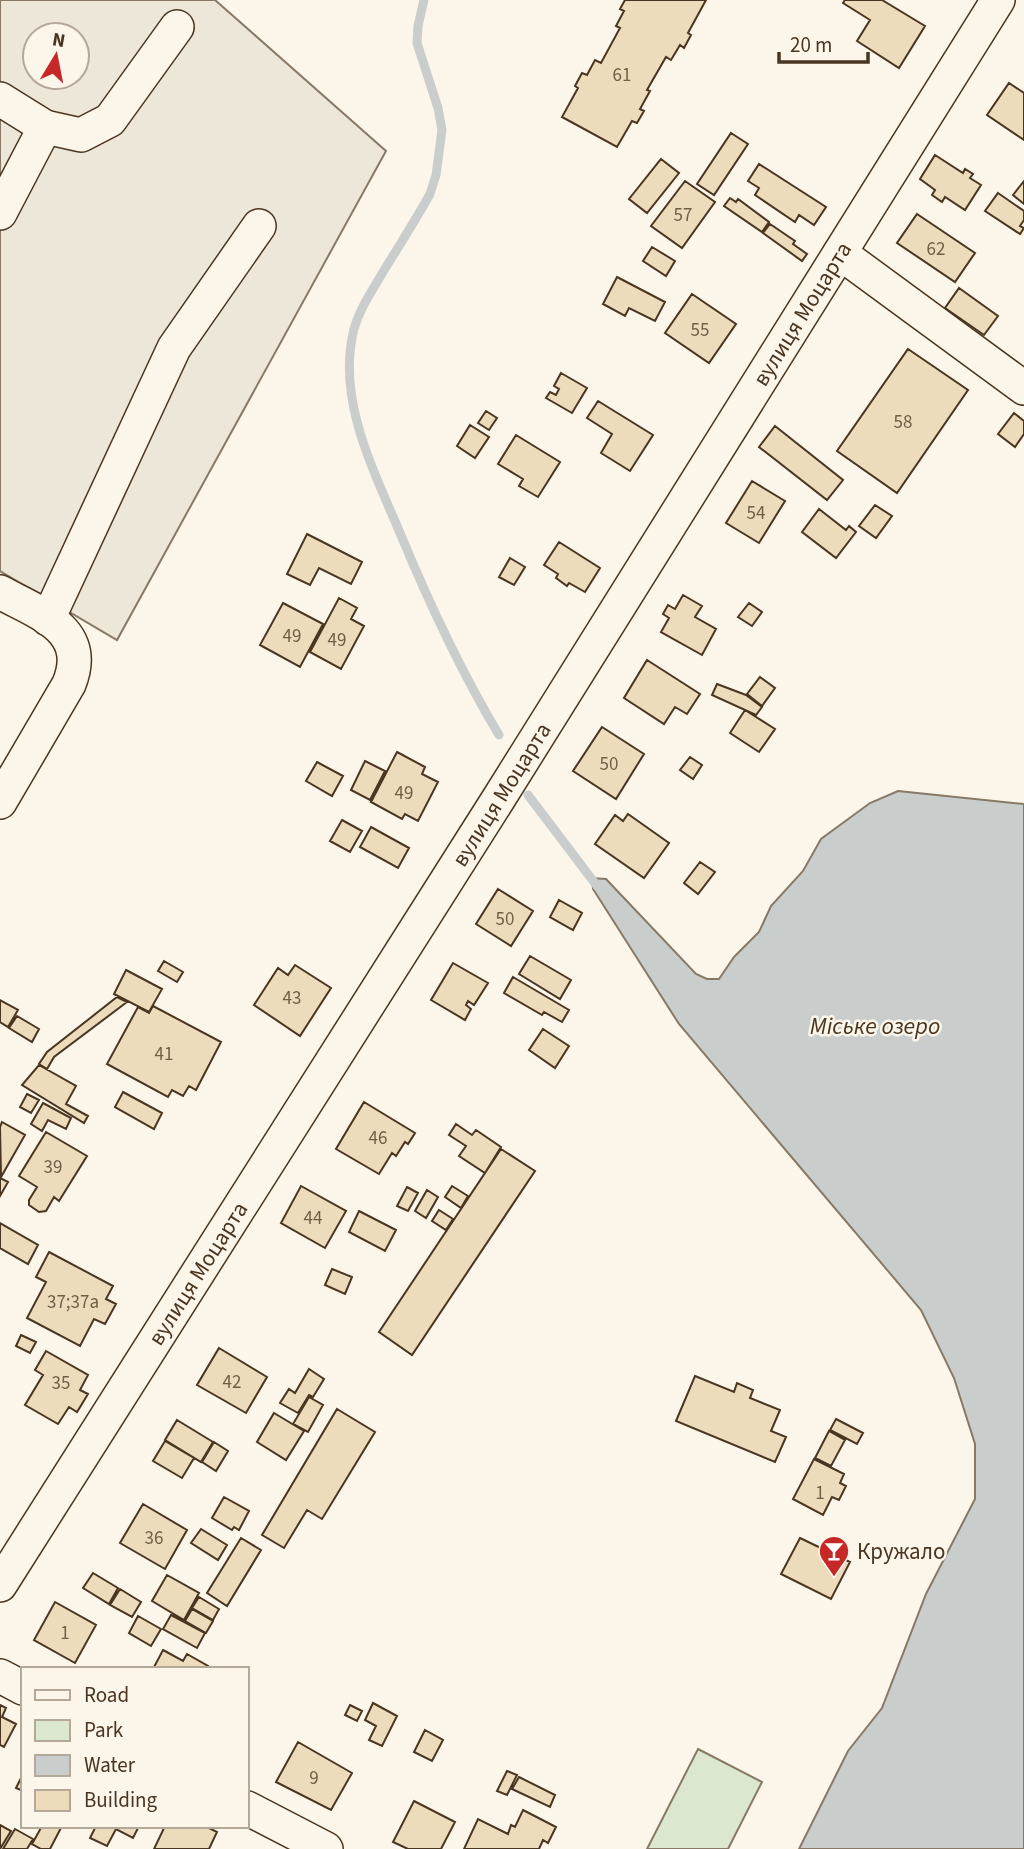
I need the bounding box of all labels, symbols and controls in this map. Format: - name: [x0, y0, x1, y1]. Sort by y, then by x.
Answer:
- north arrow: [21, 21, 91, 91]
- scale bar: [779, 21, 868, 65]
- text: N: [50, 26, 67, 55]
- text: 20 m: [790, 30, 832, 60]
- house number: 61: [613, 62, 631, 89]
- house number: 57: [674, 202, 692, 229]
- street label: вулиця Моцарта: [745, 236, 860, 392]
- house number: 62: [927, 236, 945, 263]
- house number: 55: [691, 317, 709, 344]
- house number: 58: [894, 409, 912, 436]
- house number: 54: [747, 500, 765, 527]
- house number: 49: [283, 623, 301, 650]
- house number: 49: [328, 627, 346, 654]
- street label: вулиця Моцарта: [444, 716, 559, 873]
- house number: 50: [600, 751, 618, 778]
- house number: 49: [395, 780, 413, 807]
- house number: 50: [496, 906, 514, 933]
- house number: 43: [283, 985, 301, 1012]
- water label: Міське озеро: [810, 1009, 940, 1044]
- house number: 41: [155, 1041, 173, 1068]
- house number: 46: [369, 1125, 387, 1152]
- house number: 39: [44, 1154, 62, 1181]
- street label: вулиця Моцарта: [140, 1195, 256, 1352]
- house number: 44: [304, 1205, 322, 1232]
- house number: 37;37а: [47, 1289, 99, 1316]
- house number: 42: [223, 1369, 241, 1396]
- house number: 35: [52, 1370, 70, 1397]
- house number: 1: [815, 1480, 825, 1507]
- house number: 36: [145, 1525, 163, 1552]
- bar icon: Кружало: [817, 1534, 851, 1578]
- place label: Кружало: [857, 1535, 945, 1568]
- house number: 1: [60, 1620, 70, 1647]
- legend: [21, 1667, 248, 1828]
- text: Road: [84, 1680, 129, 1710]
- text: Park: [84, 1715, 124, 1745]
- text: Water: [84, 1750, 136, 1780]
- house number: 9: [309, 1765, 319, 1792]
- text: Building: [84, 1785, 158, 1815]

